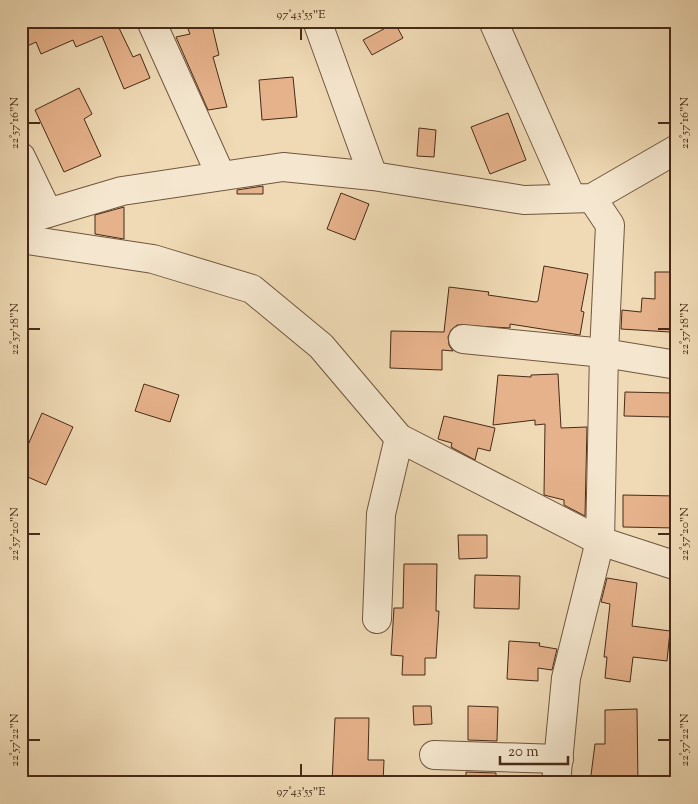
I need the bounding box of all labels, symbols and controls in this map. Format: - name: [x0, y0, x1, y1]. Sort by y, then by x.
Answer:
- text: 97°43'55"E: [277, 6, 326, 24]
- text: 22°57'16"N: [6, 97, 24, 149]
- text: 22°57'16"N: [676, 97, 694, 149]
- text: 22°57'18"N: [6, 302, 24, 355]
- text: 22°57'18"N: [676, 302, 694, 355]
- text: 22°57'20"N: [6, 507, 24, 561]
- text: 22°57'20"N: [676, 507, 694, 561]
- text: 22°57'22"N: [6, 713, 24, 766]
- text: 22°57'22"N: [676, 713, 694, 766]
- scale bar: [500, 734, 568, 766]
- text: 20 m: [508, 742, 539, 763]
- text: 97°43'55"E: [277, 783, 326, 801]

